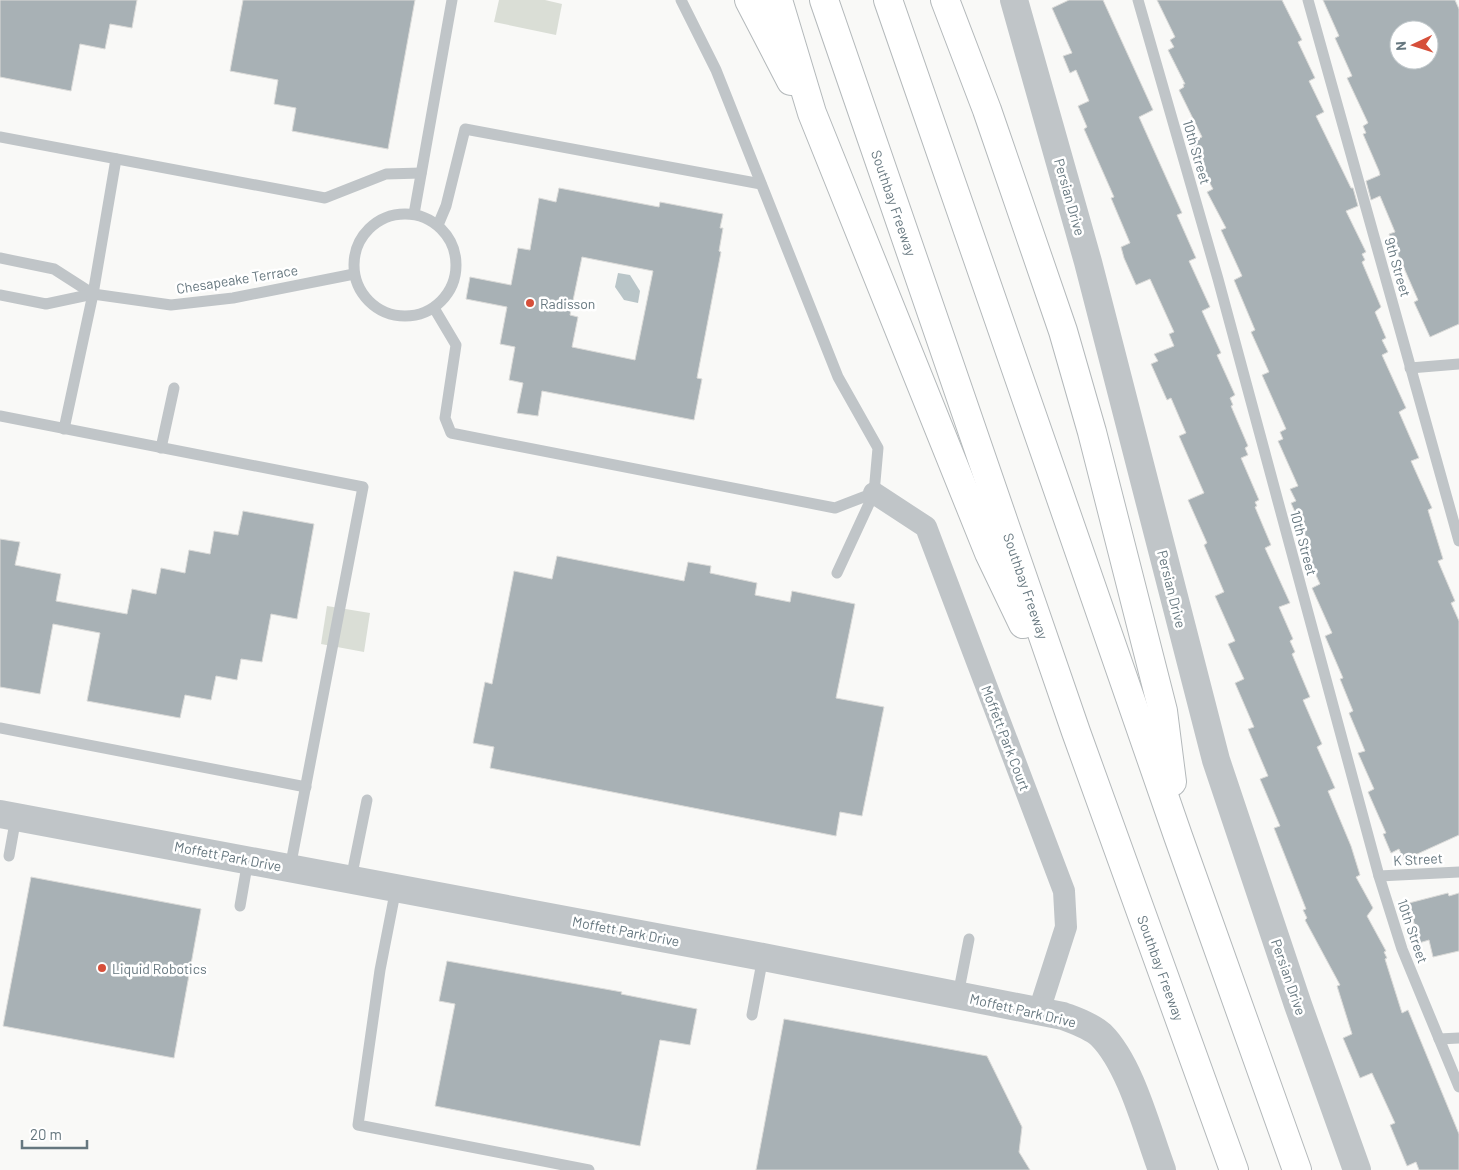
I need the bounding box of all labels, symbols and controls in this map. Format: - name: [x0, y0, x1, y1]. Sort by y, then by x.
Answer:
- north arrow: [1389, 20, 1439, 70]
- text: N: [1392, 41, 1409, 51]
- street label: 10th Street: [1180, 118, 1214, 186]
- street label: Southbay Freeway: [868, 148, 920, 259]
- street label: Persian Drive: [1051, 156, 1089, 238]
- street label: 9th Street: [1381, 235, 1415, 299]
- street label: Chesapeake Terrace: [175, 261, 299, 297]
- place label: Radisson: [540, 295, 595, 312]
- marker: Radisson: [524, 297, 536, 309]
- street label: 10th Street: [1287, 509, 1321, 577]
- street label: Southbay Freeway: [1000, 531, 1052, 642]
- street label: Persian Drive: [1154, 548, 1190, 630]
- street label: Moffett Park Court: [978, 683, 1034, 793]
- street label: Moffett Park Drive: [173, 837, 283, 875]
- street label: K Street: [1393, 849, 1443, 869]
- street label: 10th Street: [1394, 897, 1432, 965]
- street label: Moffett Park Drive: [571, 912, 681, 950]
- street label: Southbay Freeway: [1134, 913, 1188, 1024]
- street label: Persian Drive: [1268, 937, 1310, 1017]
- place label: Liquid Robotics: [112, 960, 207, 977]
- marker: Liquid Robotics: [96, 962, 108, 974]
- street label: Moffett Park Drive: [968, 989, 1078, 1031]
- scale bar: [22, 1118, 88, 1150]
- text: 20 m: [30, 1125, 62, 1143]

